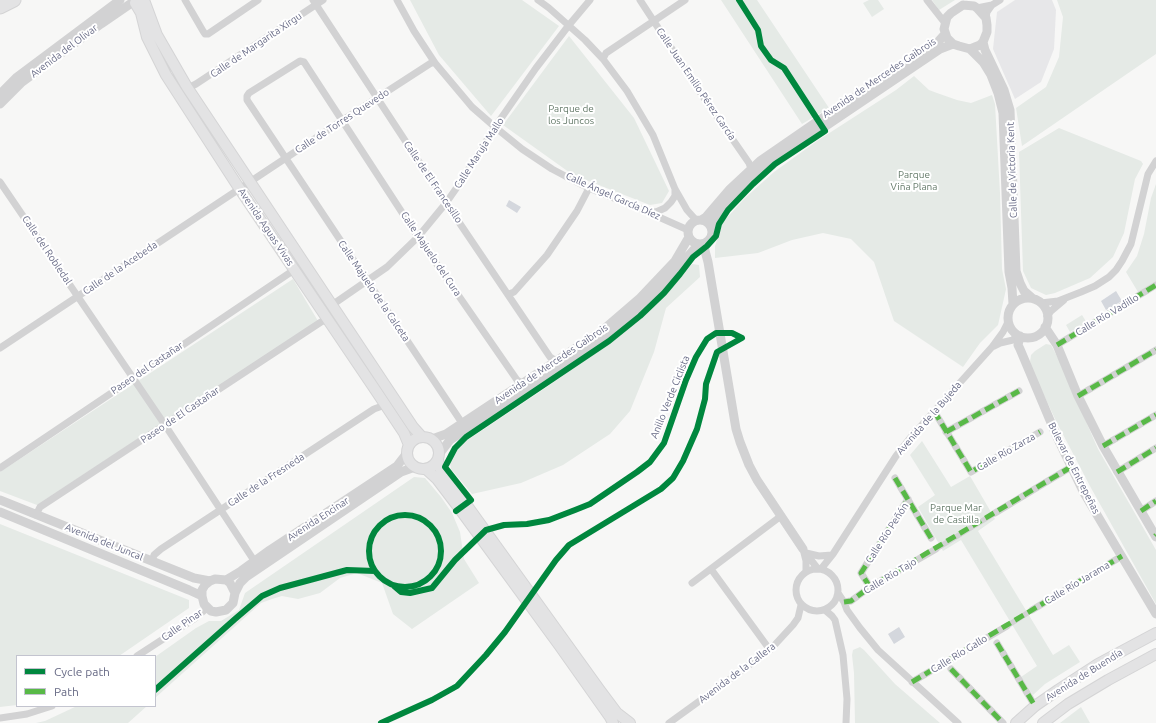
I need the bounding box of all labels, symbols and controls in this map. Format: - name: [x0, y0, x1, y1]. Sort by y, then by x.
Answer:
- street label: Calle de Margarita Xirgu: [208, 10, 304, 80]
- street label: Avenida del Olivar: [28, 22, 100, 80]
- street label: Calle Juan Emilio Pérez García: [654, 25, 738, 143]
- street label: Avenida de Mercedes Gaibrois: [820, 35, 938, 121]
- street label: Calle de Torres Quevedo: [293, 86, 391, 156]
- park label: Parque de los Juncos: [548, 103, 594, 126]
- street label: Calle Maruja Mallo: [452, 115, 506, 191]
- street label: Calle de Victoria Kent: [1004, 122, 1020, 218]
- street label: Calle de El Francesillo: [401, 139, 465, 225]
- park label: Parque Viña Plana: [891, 169, 937, 192]
- street label: Calle Ángel García Díez: [564, 170, 662, 222]
- street label: Avenida Aguas Vivas: [235, 186, 297, 268]
- street label: Calle Majuelo del Cura: [398, 209, 464, 299]
- street label: Calle del Robledal: [20, 213, 74, 287]
- street label: Calle Majuelo de la Calceta: [336, 238, 412, 344]
- street label: Calle de la Acebeda: [81, 239, 159, 297]
- street label: Calle Río Vadillo: [1073, 291, 1141, 339]
- street label: Avenida de Mercedes Gaibrois: [492, 321, 610, 407]
- street label: Paseo del Castañar: [109, 339, 185, 397]
- street label: Anillo Verde Ciclista: [648, 354, 692, 440]
- street label: Avenida de la Bujeda: [894, 379, 964, 457]
- street label: Paseo de El Castañar: [138, 384, 222, 446]
- street label: Bulevar de Entrepeñas: [1046, 420, 1102, 516]
- street label: Calle Río Zarza: [975, 430, 1037, 474]
- street label: Calle de la Fresneda: [225, 451, 307, 509]
- street label: Avenida Encinar: [285, 495, 351, 543]
- street label: Calle Río Peñón: [863, 501, 911, 565]
- park label: Parque Mar de Castilla: [930, 502, 982, 526]
- street label: Avenida del Juncal: [63, 521, 145, 563]
- street label: Calle Río Tajo: [861, 555, 919, 597]
- street label: Calle Río Jarama: [1042, 559, 1112, 607]
- street label: Calle Pinar: [159, 606, 205, 644]
- street label: Calle Río Gallo: [928, 632, 990, 676]
- street label: Avenida de la Callera: [696, 640, 778, 706]
- street label: Avenida de Buendía: [1043, 646, 1125, 704]
- legend: [16, 655, 156, 707]
- text: Cycle path: [54, 665, 110, 678]
- text: Path: [54, 685, 79, 698]

